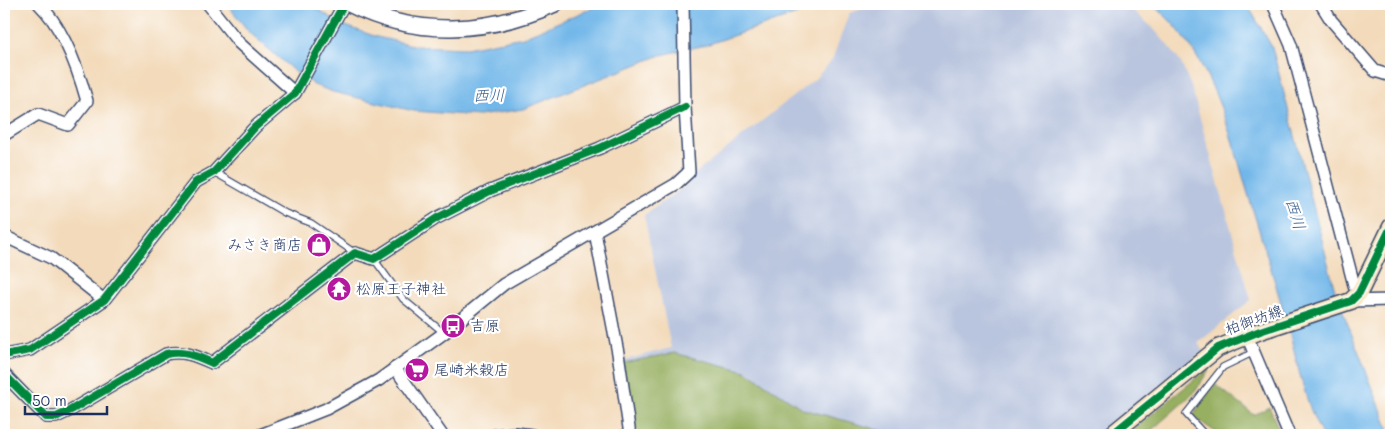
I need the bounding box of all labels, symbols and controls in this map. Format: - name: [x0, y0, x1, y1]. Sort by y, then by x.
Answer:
- water label: 西川: [473, 84, 505, 105]
- water label: 西川: [1282, 195, 1311, 232]
- shop icon: みさき商店: [306, 232, 332, 258]
- place label: みさき商店: [227, 234, 302, 254]
- temple icon: 松原王子神社: [326, 276, 352, 302]
- place label: 松原王子神社: [356, 278, 446, 298]
- street label: 柏御坊線: [1222, 299, 1285, 339]
- bus stop icon: 吉原: [440, 313, 466, 339]
- place label: 吉原: [470, 315, 500, 335]
- supermarket icon: 尾崎米穀店: [404, 357, 430, 383]
- place label: 尾崎米穀店: [434, 359, 509, 379]
- scale bar: [25, 384, 108, 416]
- text: 50 m: [32, 390, 67, 410]

